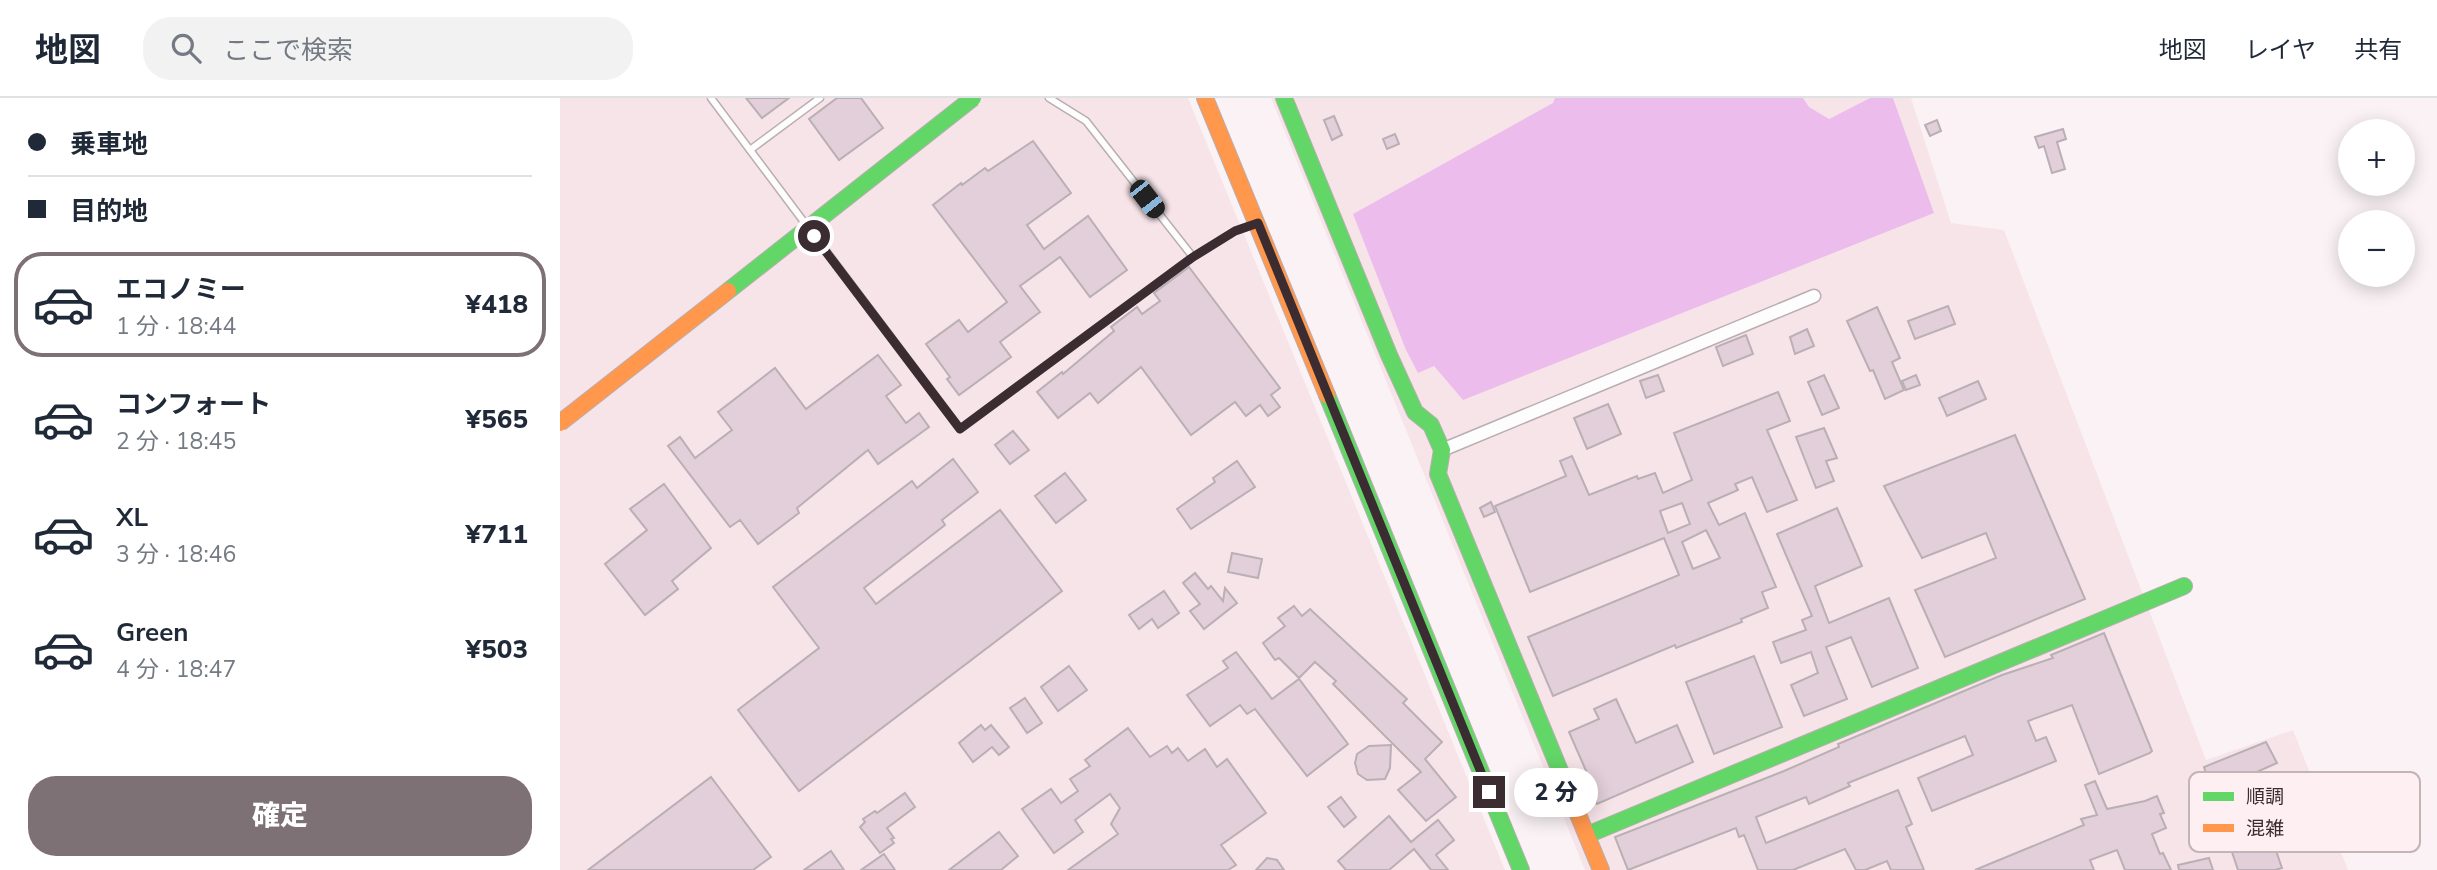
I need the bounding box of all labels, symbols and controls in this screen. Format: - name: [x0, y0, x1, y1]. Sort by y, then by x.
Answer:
- search box: [143, 17, 633, 80]
- text: 地図: [35, 28, 101, 73]
- icon: search: [167, 29, 205, 67]
- text: ここで検索: [223, 33, 353, 68]
- text: 地図: [2159, 34, 2207, 66]
- text: レイヤ: [2245, 34, 2316, 66]
- text: 共有: [2354, 34, 2402, 66]
- map controls: [2338, 119, 2415, 287]
- button: +: [2338, 119, 2415, 196]
- text: 乗車地: [70, 127, 148, 162]
- car: [1126, 176, 1169, 222]
- text: 目的地: [70, 194, 148, 229]
- button: −: [2338, 210, 2415, 287]
- route start: [798, 220, 830, 252]
- text: エコノミー: [116, 272, 246, 307]
- icon: car: [32, 273, 95, 336]
- text: ¥418: [466, 287, 528, 322]
- text: 1 分 · 18:44: [116, 311, 236, 342]
- text: コンフォート: [116, 387, 271, 422]
- icon: car: [32, 388, 95, 451]
- text: ¥565: [466, 402, 528, 437]
- text: 2 分 · 18:45: [116, 426, 236, 457]
- text: XL: [116, 500, 148, 535]
- icon: car: [32, 503, 95, 566]
- text: ¥711: [466, 517, 528, 552]
- text: 3 分 · 18:46: [116, 539, 236, 570]
- text: Green: [116, 615, 189, 650]
- icon: car: [32, 618, 95, 681]
- text: ¥503: [466, 632, 528, 667]
- text: 4 分 · 18:47: [116, 654, 236, 685]
- callout: 2 分: [1514, 768, 1598, 816]
- legend: [2189, 772, 2420, 852]
- button: 確定: [28, 776, 532, 856]
- route end: [1473, 776, 1505, 808]
- text: 2 分: [1534, 777, 1578, 808]
- text: 順調: [2246, 784, 2284, 810]
- text: 混雑: [2246, 816, 2284, 842]

